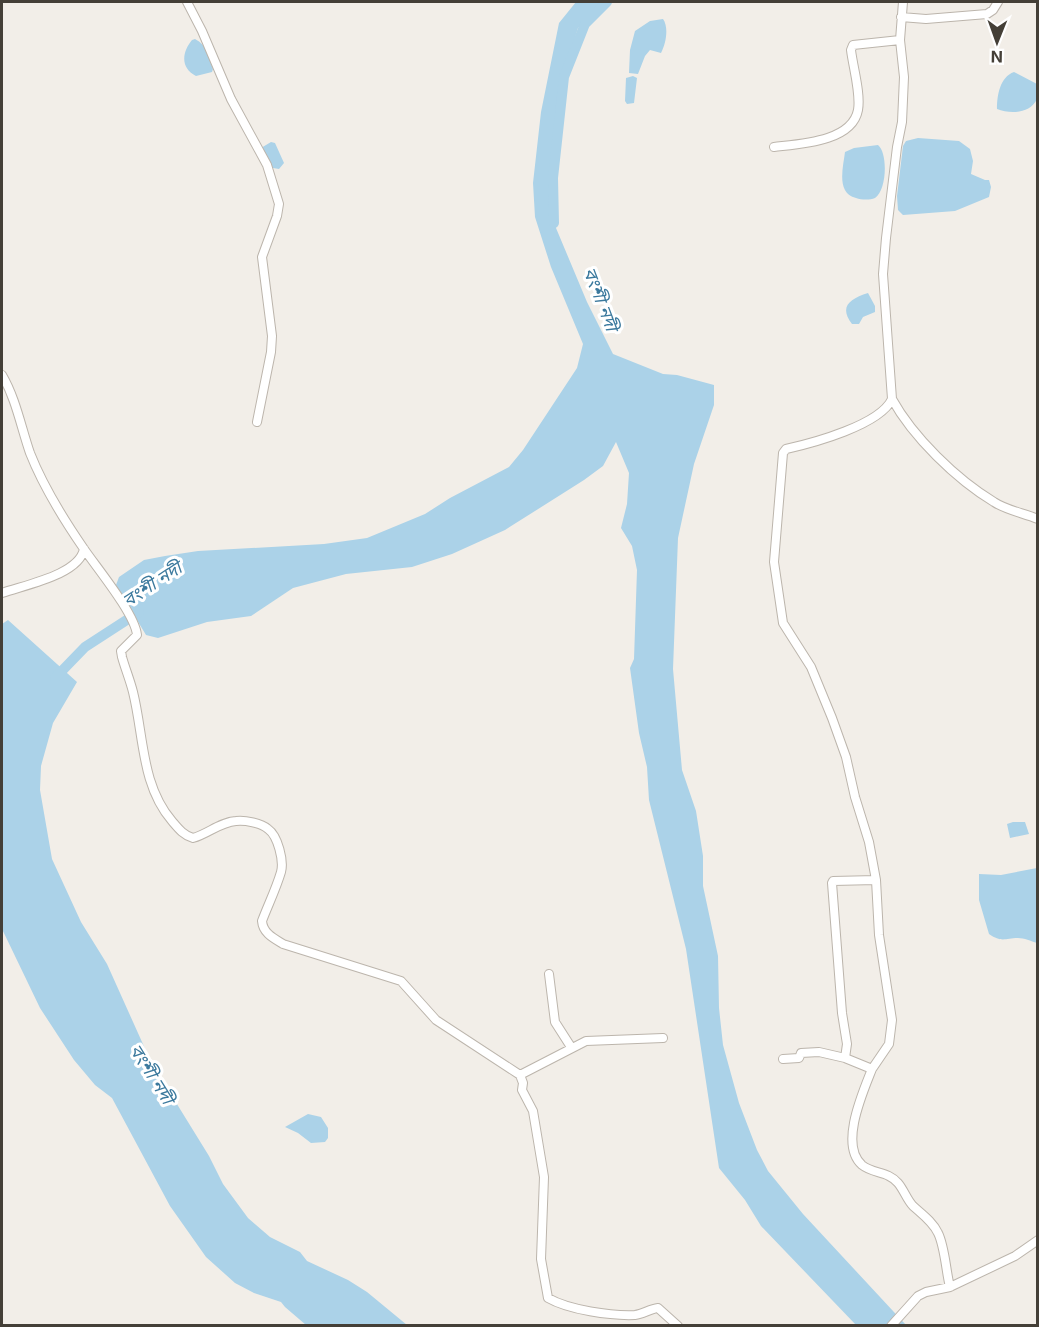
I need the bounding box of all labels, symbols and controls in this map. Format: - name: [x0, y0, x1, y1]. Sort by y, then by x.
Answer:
- north arrow: [967, 12, 1027, 72]
- text: N: [990, 47, 1003, 67]
- water label: বংশী নদী: [579, 264, 624, 337]
- water label: বংশী নদী: [118, 555, 188, 611]
- water label: বংশী নদী: [126, 1040, 180, 1110]

